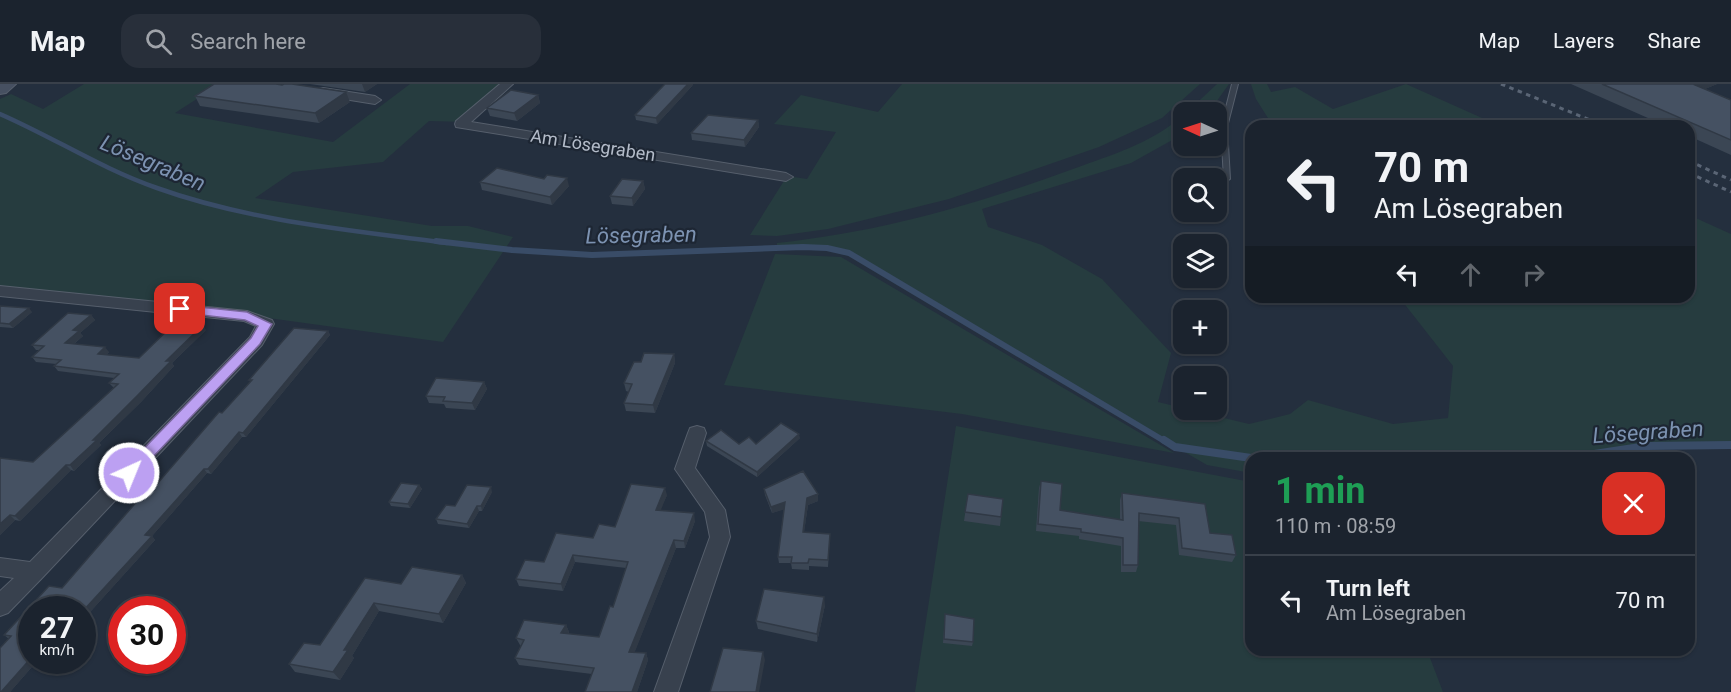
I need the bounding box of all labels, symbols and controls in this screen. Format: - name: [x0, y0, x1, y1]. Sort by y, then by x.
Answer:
- search box: [121, 14, 541, 68]
- text: Map: [30, 25, 85, 58]
- icon: search: [142, 25, 175, 58]
- text: Search here: [190, 29, 306, 54]
- text: Map: [1478, 29, 1520, 53]
- text: Layers: [1553, 29, 1614, 53]
- text: Share: [1647, 29, 1701, 53]
- north arrow: [1173, 102, 1227, 156]
- map controls: [1173, 102, 1227, 420]
- street label: Am Lösegraben: [529, 125, 657, 165]
- water label: Lösegraben: [97, 130, 209, 196]
- text: 70 m: [1374, 143, 1469, 192]
- icon: left: [1275, 144, 1353, 222]
- button: search: [1173, 168, 1227, 222]
- text: Am Lösegraben: [1374, 193, 1563, 225]
- water label: Lösegraben: [585, 222, 697, 248]
- button: layers: [1173, 234, 1227, 288]
- icon: left: [1391, 258, 1424, 291]
- icon: ahead: [1454, 258, 1487, 291]
- icon: right: [1517, 258, 1550, 291]
- pin: [154, 283, 205, 334]
- icon: arrive: [163, 292, 196, 325]
- button: +: [1173, 300, 1227, 354]
- button: −: [1173, 366, 1227, 420]
- water label: Lösegraben: [1592, 416, 1704, 448]
- position arrow: [97, 441, 161, 505]
- text: 1 min: [1275, 470, 1366, 512]
- button: close: [1602, 472, 1665, 535]
- text: 110 m · 08:59: [1275, 514, 1396, 538]
- text: Turn left: [1326, 576, 1410, 601]
- icon: left: [1275, 584, 1308, 617]
- text: 70 m: [1616, 588, 1665, 613]
- speed limit sign: 30: [108, 596, 186, 674]
- text: Am Lösegraben: [1326, 601, 1466, 625]
- text: 27: [40, 610, 74, 645]
- text: km/h: [39, 641, 75, 659]

